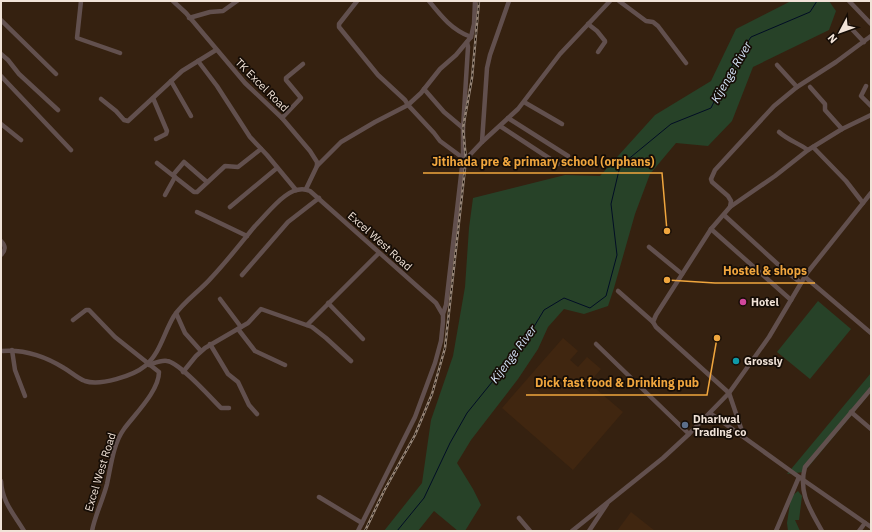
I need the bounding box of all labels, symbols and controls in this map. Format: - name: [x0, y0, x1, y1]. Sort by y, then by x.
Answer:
- north arrow: [820, 12, 860, 52]
- text: N: [825, 31, 840, 46]
- water label: Kijenge River: [707, 38, 755, 105]
- street label: TK Excel Road: [232, 55, 292, 115]
- callout: Jitihada pre & primary school (orphans): [423, 149, 662, 173]
- text: Jitihada pre & primary school (orphans): [431, 154, 655, 169]
- street label: Excel West Road: [345, 208, 415, 274]
- callout: Hostel & shops: [715, 259, 815, 283]
- text: Hostel & shops: [723, 263, 807, 278]
- place label: Hotel: [751, 295, 779, 309]
- marker: Hotel: [738, 297, 748, 307]
- water label: Kijenge River: [486, 322, 540, 386]
- place label: Grossly: [744, 354, 783, 368]
- marker: Grossly: [731, 356, 741, 366]
- callout: Dick fast food & Drinking pub: [526, 371, 707, 395]
- text: Dick fast food & Drinking pub: [535, 375, 699, 390]
- place label: Dhariwal Trading co: [693, 412, 746, 439]
- marker: Dhariwal Trading co: [680, 420, 690, 430]
- street label: Excel West Road: [81, 431, 119, 513]

